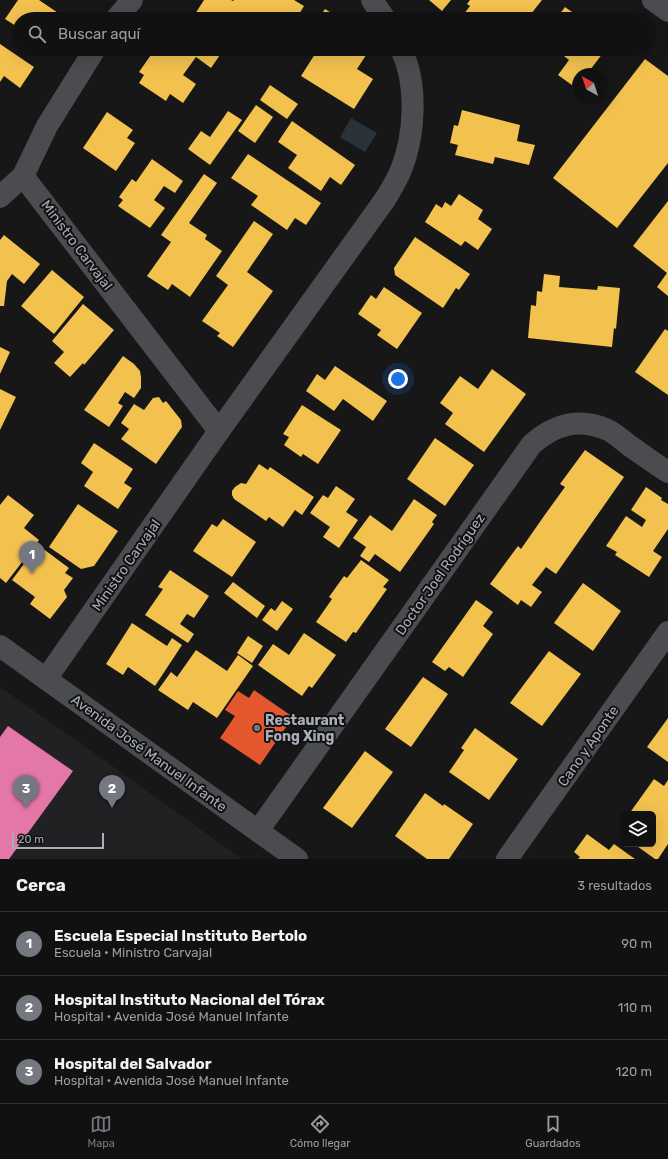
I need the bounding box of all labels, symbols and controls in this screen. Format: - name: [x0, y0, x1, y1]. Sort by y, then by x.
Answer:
- search box: [12, 12, 656, 56]
- icon: search: [26, 23, 48, 45]
- text: Buscar aquí: [58, 25, 140, 43]
- north arrow: [572, 68, 608, 104]
- street label: Ministro Carvajal: [37, 197, 116, 294]
- your location: [388, 369, 408, 389]
- street label: Doctor Joel Rodríguez: [392, 510, 489, 638]
- street label: Ministro Carvajal: [88, 516, 164, 614]
- pin: 1: [19, 541, 45, 574]
- street label: Avenida José Manuel Infante: [68, 691, 230, 816]
- street label: Cano y Aponte: [554, 703, 623, 790]
- place label: Restaurant Fong Xing: [265, 712, 345, 745]
- marker: Restaurant Fong Xing: [252, 723, 262, 733]
- pin: 3: [13, 775, 39, 808]
- pin: 2: [99, 775, 125, 808]
- map controls: [620, 811, 656, 847]
- button: layers: [620, 811, 656, 847]
- scale bar: [12, 831, 104, 850]
- text: 20 m: [18, 833, 44, 846]
- text: Cerca: [16, 875, 66, 895]
- text: 3 resultados: [577, 878, 652, 893]
- text: Escuela Especial Instituto Bertolo: [54, 927, 307, 945]
- text: 1: [26, 936, 32, 951]
- text: 90 m: [621, 936, 652, 951]
- text: Escuela · Ministro Carvajal: [54, 945, 212, 960]
- text: Hospital Instituto Nacional del Tórax: [54, 991, 325, 1009]
- text: 2: [25, 1000, 33, 1015]
- text: 110 m: [618, 1000, 652, 1015]
- text: Hospital · Avenida José Manuel Infante: [54, 1009, 289, 1024]
- text: Hospital del Salvador: [54, 1055, 212, 1073]
- text: 3: [25, 1064, 33, 1079]
- text: 120 m: [616, 1064, 652, 1079]
- text: Hospital · Avenida José Manuel Infante: [54, 1073, 289, 1088]
- tab: Mapa: [87, 1113, 115, 1150]
- tab: Cómo llegar: [290, 1113, 350, 1150]
- tab: Guardados: [525, 1113, 581, 1150]

